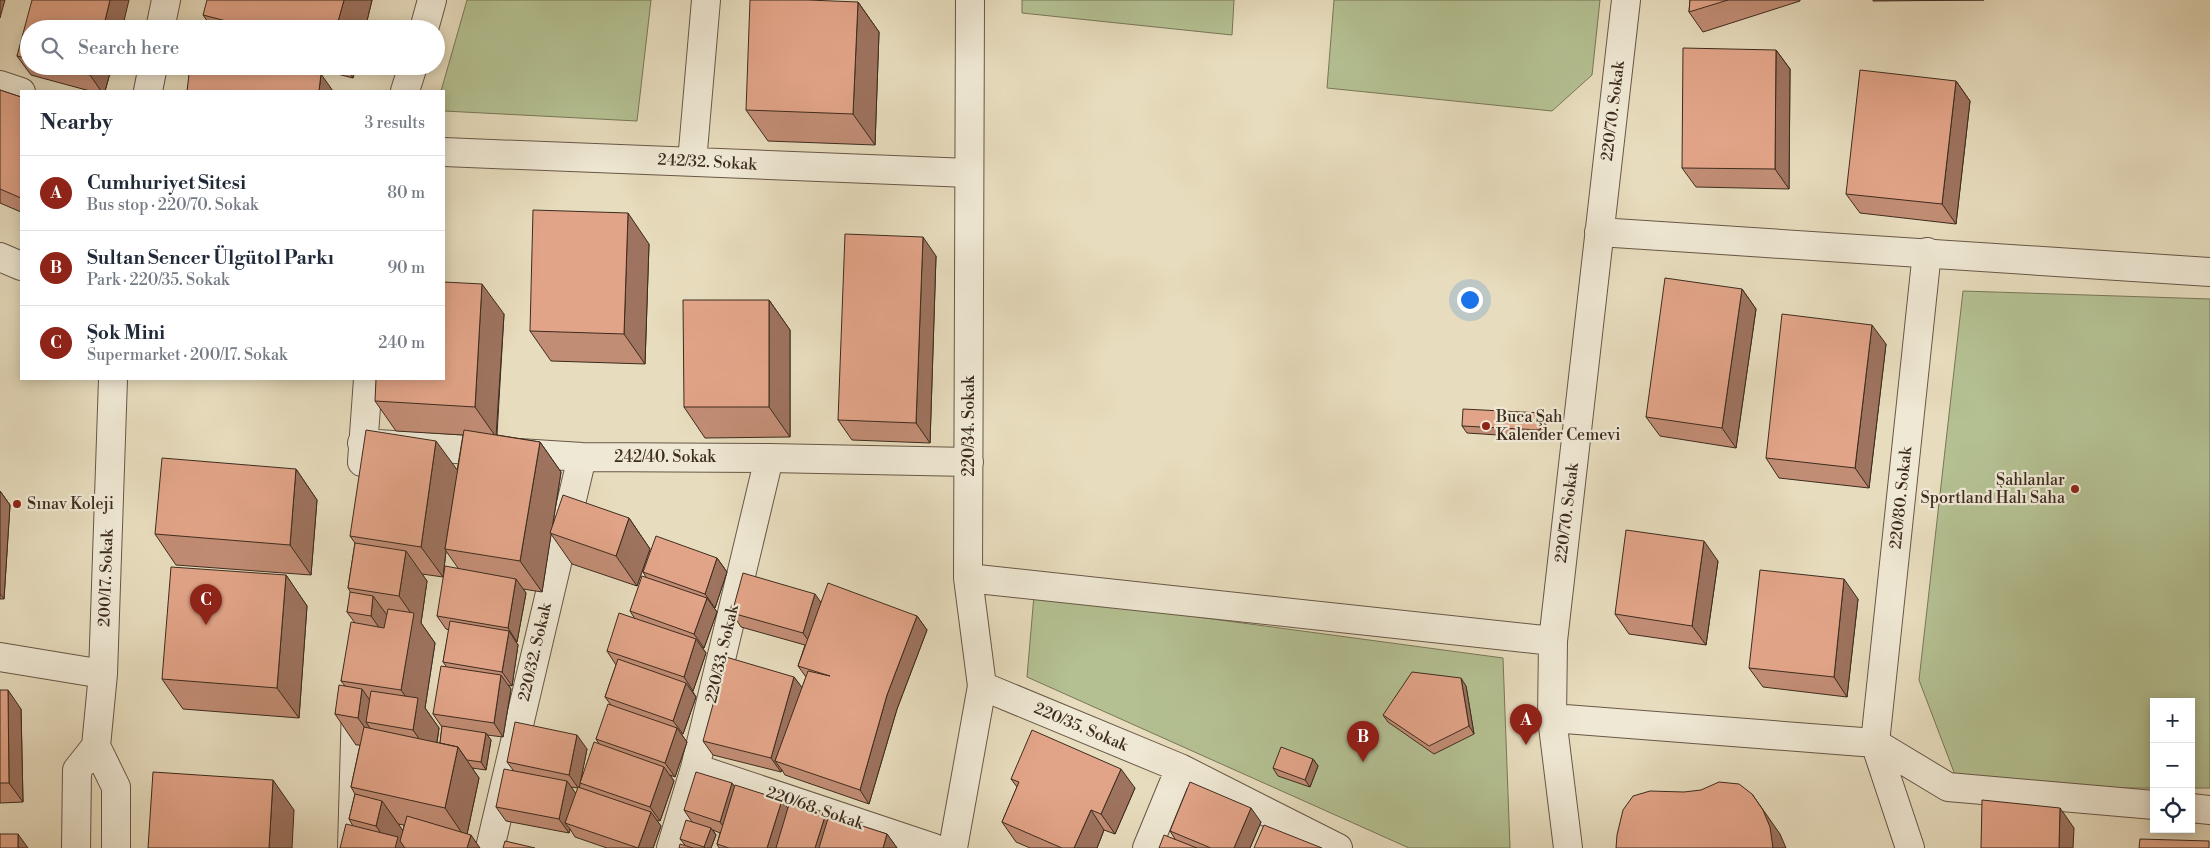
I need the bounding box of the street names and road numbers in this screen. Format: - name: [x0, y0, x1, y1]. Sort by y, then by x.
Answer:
- street label: 220/70. Sokak: [1597, 58, 1629, 162]
- street label: 242/32. Sokak: [657, 149, 759, 175]
- street label: 220/34. Sokak: [959, 374, 979, 476]
- street label: 220/80. Sokak: [1886, 444, 1916, 550]
- street label: 242/40. Sokak: [614, 447, 717, 467]
- street label: 220/70. Sokak: [1551, 460, 1583, 564]
- street label: 200/17. Sokak: [94, 527, 118, 627]
- street label: 220/32. Sokak: [514, 599, 556, 703]
- street label: 220/33. Sokak: [701, 601, 743, 705]
- street label: 220/35. Sokak: [1031, 698, 1132, 756]
- street label: 220/68. Sokak: [764, 782, 868, 835]

